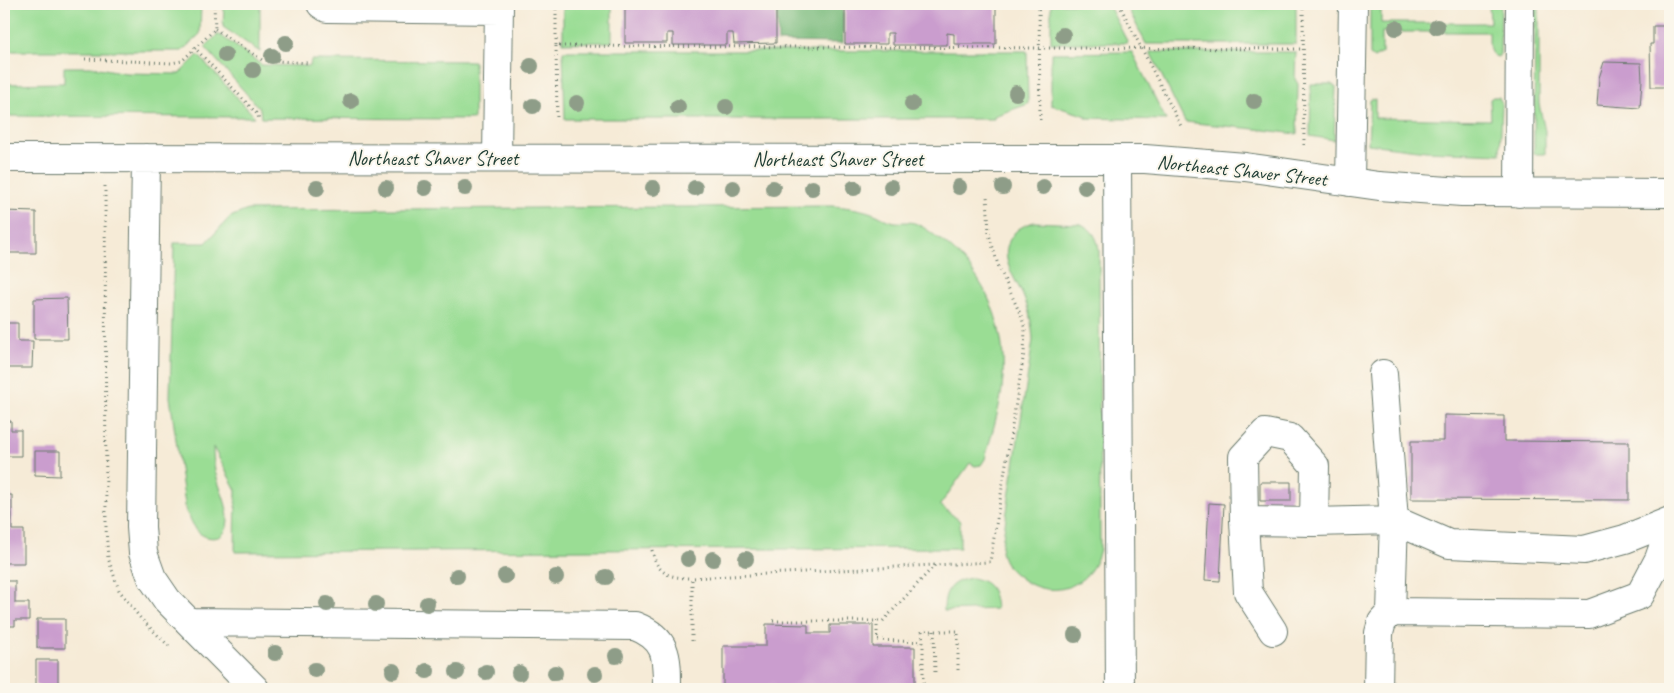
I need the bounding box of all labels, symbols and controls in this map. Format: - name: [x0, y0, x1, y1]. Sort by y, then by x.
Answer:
- street label: Northeast Shaver Street: [348, 146, 521, 171]
- street label: Northeast Shaver Street: [753, 147, 926, 172]
- street label: Northeast Shaver Street: [1156, 149, 1330, 192]

